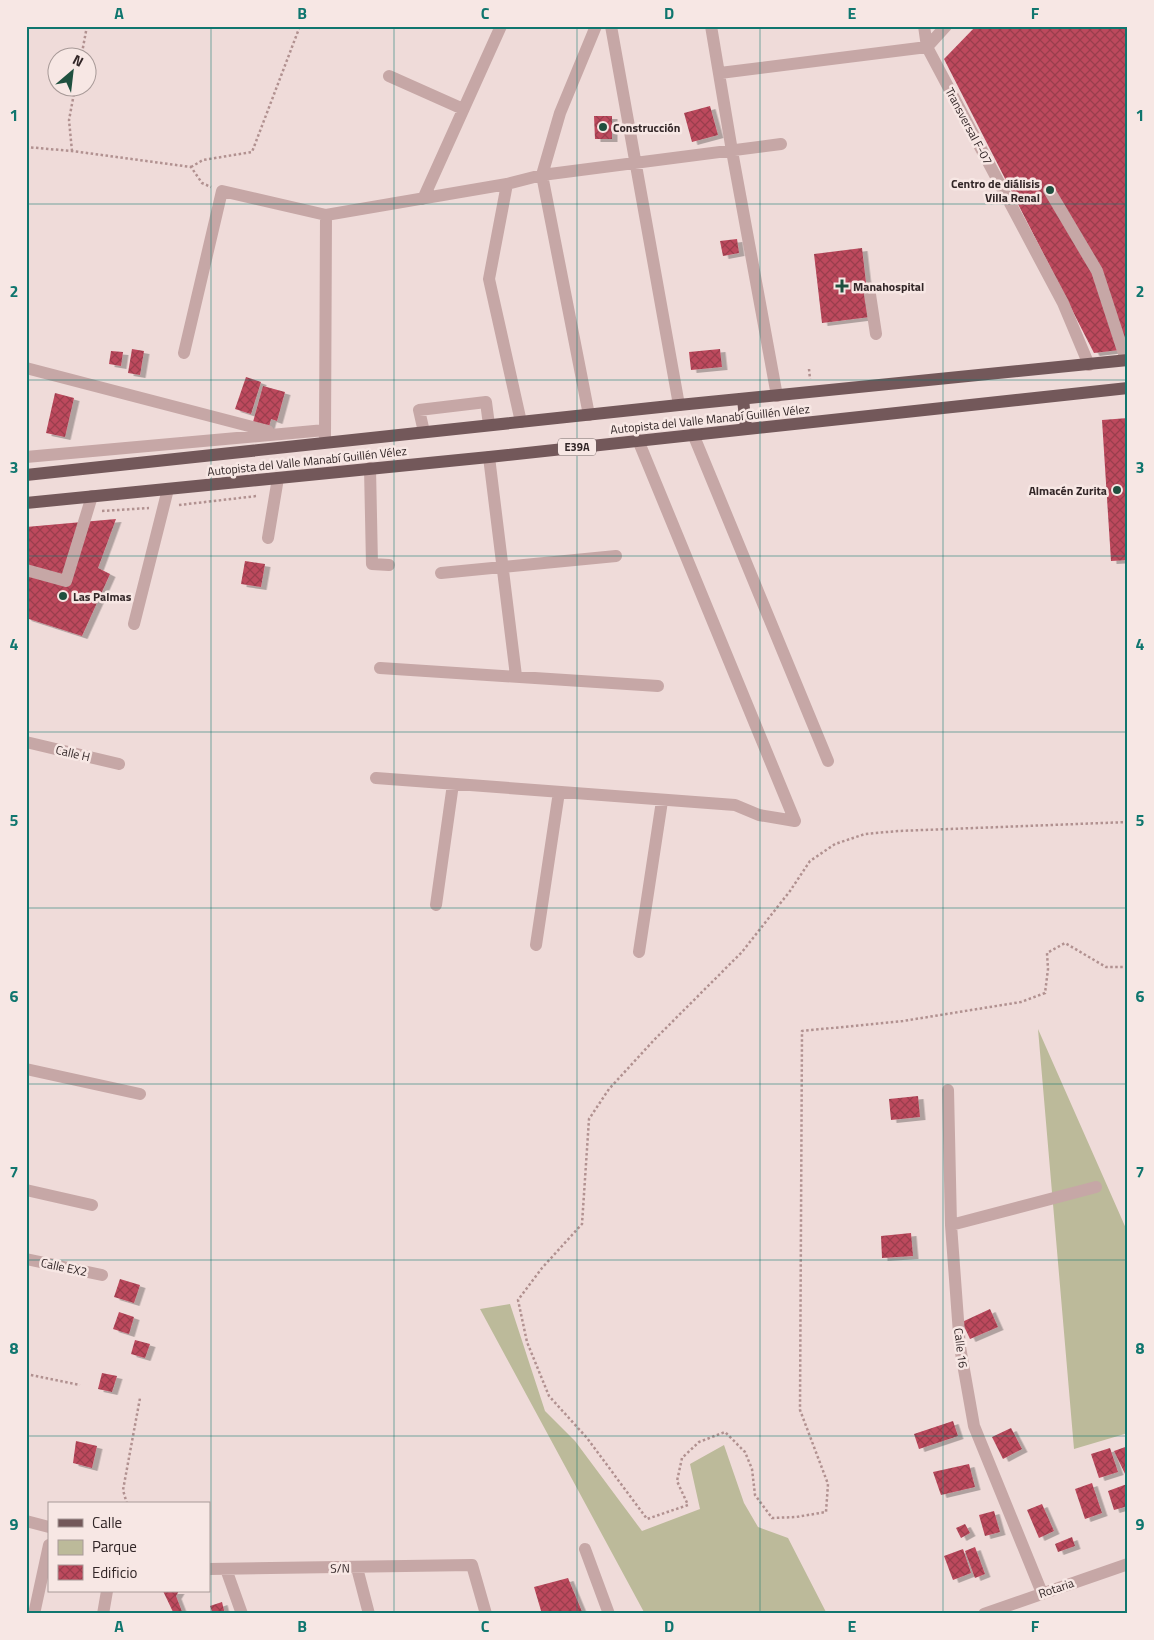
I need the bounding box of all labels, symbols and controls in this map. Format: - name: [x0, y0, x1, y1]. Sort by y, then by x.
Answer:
- text: A: [114, 1, 124, 25]
- text: B: [297, 1, 307, 25]
- text: C: [481, 1, 490, 25]
- text: D: [664, 1, 674, 25]
- text: E: [848, 1, 857, 25]
- text: F: [1031, 1, 1040, 25]
- north arrow: [48, 48, 98, 98]
- text: N: [69, 49, 88, 72]
- street label: Transversal F-07: [941, 84, 997, 168]
- text: 1: [10, 103, 18, 127]
- text: 1: [1136, 103, 1144, 127]
- place label: Construcción: [613, 118, 680, 137]
- marker: Construcción: [597, 121, 609, 133]
- place label: Centro de diálisis Villa Renal: [951, 174, 1040, 207]
- marker: Centro de diálisis Villa Renal: [1044, 184, 1056, 196]
- place label: Manahospital: [853, 277, 924, 296]
- text: 2: [10, 279, 18, 303]
- marker: Manahospital: [835, 279, 849, 293]
- text: 2: [1136, 279, 1144, 303]
- street label: Autopista del Valle Manabí Guillén Vélez: [609, 399, 811, 439]
- road number: E39A: [558, 438, 596, 456]
- street label: Autopista del Valle Manabí Guillén Vélez: [206, 441, 408, 481]
- text: 3: [10, 455, 18, 479]
- text: 3: [1136, 455, 1144, 479]
- place label: Almacén Zurita: [1029, 481, 1107, 500]
- marker: Almacén Zurita: [1111, 484, 1123, 496]
- place label: Las Palmas: [73, 587, 132, 606]
- marker: Las Palmas: [57, 590, 69, 602]
- text: 4: [10, 632, 19, 656]
- text: 4: [1136, 632, 1145, 656]
- street label: Calle H: [54, 740, 92, 766]
- text: 5: [10, 808, 19, 832]
- text: 5: [1136, 808, 1145, 832]
- text: 6: [10, 984, 19, 1008]
- text: 6: [1136, 984, 1145, 1008]
- text: 7: [10, 1160, 18, 1184]
- text: 7: [1136, 1160, 1144, 1184]
- street label: Calle EX2: [39, 1253, 89, 1281]
- street label: Calle 16: [949, 1327, 973, 1369]
- text: 8: [10, 1336, 19, 1360]
- text: 8: [1136, 1336, 1145, 1360]
- legend: [48, 1502, 210, 1592]
- text: Calle: [92, 1511, 122, 1534]
- text: 9: [10, 1512, 19, 1536]
- text: 9: [1136, 1512, 1145, 1536]
- text: Parque: [92, 1535, 137, 1558]
- street label: S/N: [330, 1558, 350, 1578]
- text: Edificio: [92, 1561, 137, 1584]
- street label: Rotaria: [1036, 1573, 1076, 1603]
- text: A: [114, 1614, 124, 1638]
- text: B: [297, 1614, 307, 1638]
- text: C: [481, 1614, 490, 1638]
- text: D: [664, 1614, 674, 1638]
- text: E: [848, 1614, 857, 1638]
- text: F: [1031, 1614, 1040, 1638]

